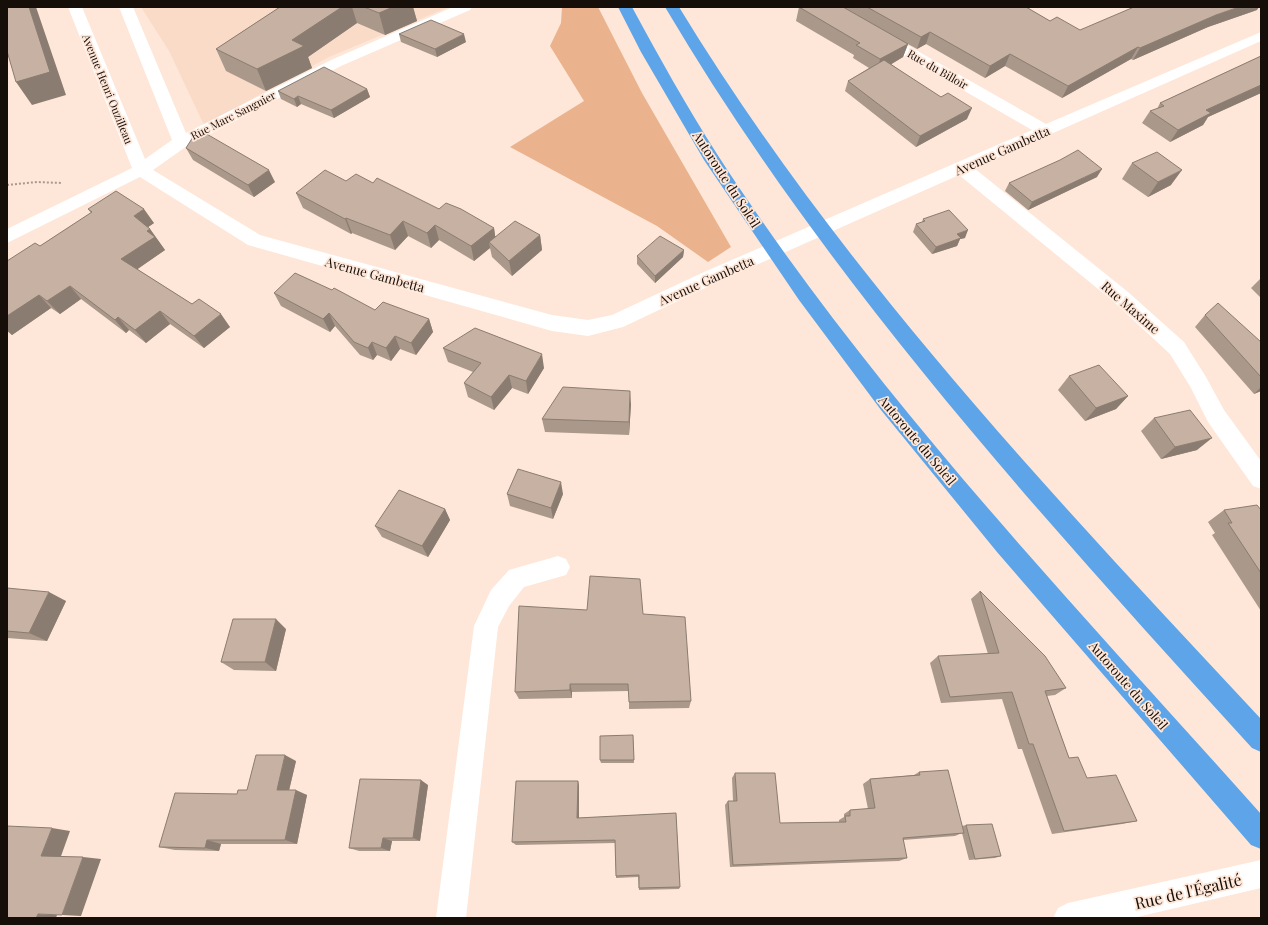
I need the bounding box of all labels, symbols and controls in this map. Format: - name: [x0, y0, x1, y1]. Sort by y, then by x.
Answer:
- street label: Avenue Henri Ouzilleau: [79, 31, 137, 147]
- street label: Rue du Billoir: [905, 46, 971, 92]
- street label: Rue Marc Sangnier: [188, 87, 278, 143]
- street label: Avenue Gambetta: [951, 121, 1053, 179]
- street label: Autoroute du Soleil: [689, 127, 765, 231]
- street label: Avenue Gambetta: [655, 251, 757, 309]
- street label: Avenue Gambetta: [322, 252, 427, 296]
- street label: Rue Maxime: [1098, 277, 1164, 337]
- street label: Autoroute du Soleil: [875, 391, 961, 488]
- street label: Autoroute du Soleil: [1085, 636, 1172, 733]
- street label: Rue de l'Égalité: [1132, 868, 1244, 914]

